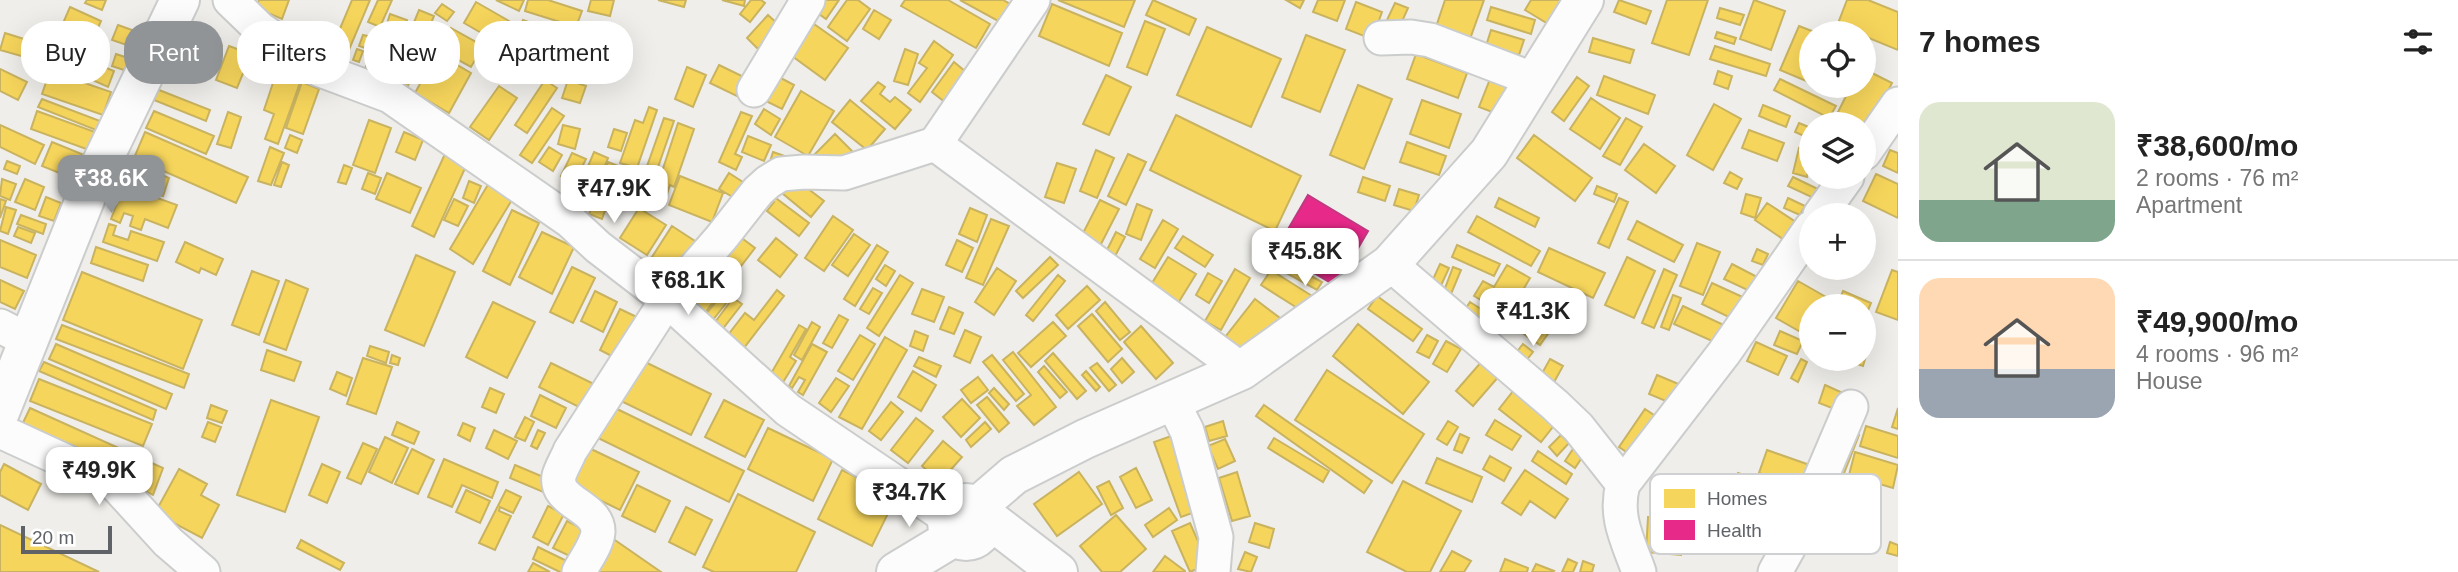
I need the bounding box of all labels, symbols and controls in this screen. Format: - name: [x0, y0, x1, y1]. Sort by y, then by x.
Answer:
- chip: Buy: [21, 21, 110, 84]
- chip: Rent: [124, 21, 223, 84]
- chip: Filters: [237, 21, 350, 84]
- chip: New: [364, 21, 460, 84]
- chip: Apartment: [474, 21, 633, 84]
- map controls: [1799, 21, 1876, 371]
- button: locate: [1799, 21, 1876, 98]
- icon: filters: [2399, 23, 2437, 61]
- text: 7 homes: [1919, 25, 2041, 58]
- button: layers: [1799, 112, 1876, 189]
- text: ₹38,600/mo: [2136, 129, 2298, 162]
- icon: home: [1975, 130, 2059, 214]
- pin: ₹38.6K: [54, 156, 168, 215]
- text: ₹38.6K: [74, 165, 148, 191]
- text: 2 rooms · 76 m²: [2136, 165, 2298, 191]
- pin: ₹47.9K: [557, 166, 671, 225]
- text: ₹47.9K: [577, 175, 651, 201]
- text: Apartment: [2136, 192, 2242, 218]
- button: +: [1799, 203, 1876, 280]
- pin: ₹45.8K: [1248, 229, 1362, 288]
- text: ₹45.8K: [1268, 238, 1342, 264]
- pin: ₹68.1K: [631, 258, 745, 317]
- text: ₹68.1K: [651, 267, 725, 293]
- pin: ₹41.3K: [1476, 288, 1590, 348]
- button: −: [1799, 294, 1876, 371]
- text: ₹41.3K: [1496, 298, 1570, 324]
- text: ₹49,900/mo: [2136, 305, 2298, 338]
- icon: home: [1975, 306, 2059, 390]
- text: 4 rooms · 96 m²: [2136, 341, 2298, 367]
- text: House: [2136, 368, 2202, 394]
- pin: ₹49.9K: [42, 448, 156, 507]
- text: ₹49.9K: [62, 457, 136, 483]
- pin: ₹34.7K: [852, 470, 966, 529]
- legend: [1650, 474, 1881, 554]
- text: ₹34.7K: [872, 479, 946, 505]
- text: Homes: [1707, 488, 1767, 509]
- text: Health: [1707, 520, 1762, 541]
- scale bar: [21, 523, 112, 555]
- text: 20 m: [32, 527, 74, 548]

